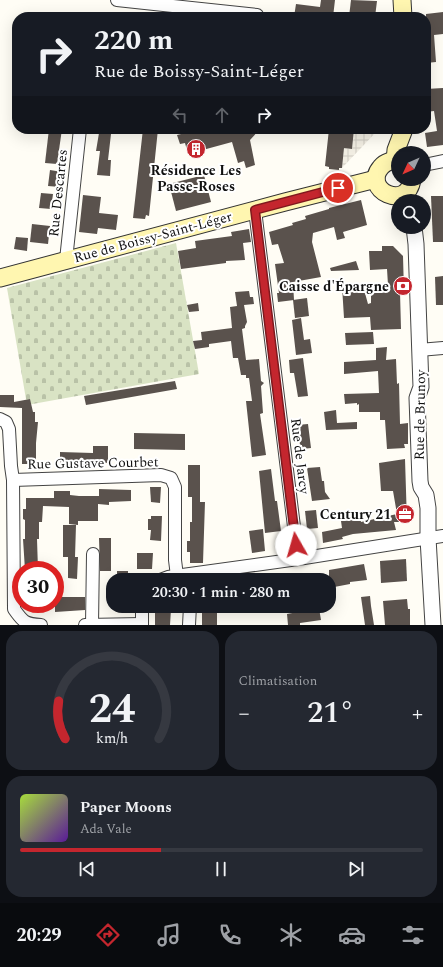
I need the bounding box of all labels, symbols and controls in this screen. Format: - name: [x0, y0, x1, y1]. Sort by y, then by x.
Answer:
- text: 220 m: [94, 19, 173, 62]
- icon: right: [28, 28, 80, 80]
- text: Rue de Boissy-Saint-Léger: [94, 58, 304, 85]
- icon: left: [169, 104, 191, 126]
- icon: ahead: [211, 104, 233, 126]
- icon: right: [253, 104, 275, 126]
- building icon: Résidence Les Passe-Roses: [185, 138, 207, 160]
- north arrow: [391, 146, 431, 186]
- map controls: [391, 146, 431, 234]
- street label: Rue Descartes: [43, 148, 73, 238]
- place label: Résidence Les Passe-Roses: [151, 160, 241, 197]
- pin: [321, 171, 355, 205]
- icon: arrive: [327, 177, 349, 199]
- button: search: [391, 194, 431, 234]
- street label: Rue de Boissy-Saint-Léger: [71, 206, 235, 268]
- bank icon: Caisse d'Épargne: [392, 275, 414, 297]
- place label: Caisse d'Épargne: [279, 276, 389, 297]
- street label: Rue de Brunoy: [409, 368, 431, 460]
- street label: Rue de Jarcy: [285, 417, 315, 496]
- street label: Rue Gustave Courbet: [27, 451, 159, 475]
- office icon: Century 21: [394, 503, 416, 525]
- place label: Century 21: [320, 504, 391, 525]
- position arrow: [275, 524, 317, 566]
- speed limit sign: 30: [12, 561, 64, 613]
- text: 20:30 · 1 min · 280 m: [152, 581, 290, 604]
- text: Climatisation: [239, 671, 317, 691]
- text: 24: [89, 677, 136, 740]
- text: 21°: [307, 690, 354, 736]
- text: −: [239, 697, 250, 730]
- text: +: [412, 697, 423, 730]
- text: km/h: [96, 727, 128, 749]
- text: Paper Moons: [80, 796, 172, 819]
- text: Ada Vale: [80, 819, 132, 839]
- icon: previous: [76, 858, 98, 880]
- icon: pause: [210, 858, 232, 880]
- icon: next: [345, 858, 367, 880]
- icon: directions: [94, 921, 122, 949]
- icon: music: [155, 921, 183, 949]
- icon: phone: [216, 921, 244, 949]
- icon: climate: [277, 921, 305, 949]
- icon: car: [338, 921, 366, 949]
- icon: filters: [399, 921, 427, 949]
- text: 20:29: [16, 922, 62, 949]

